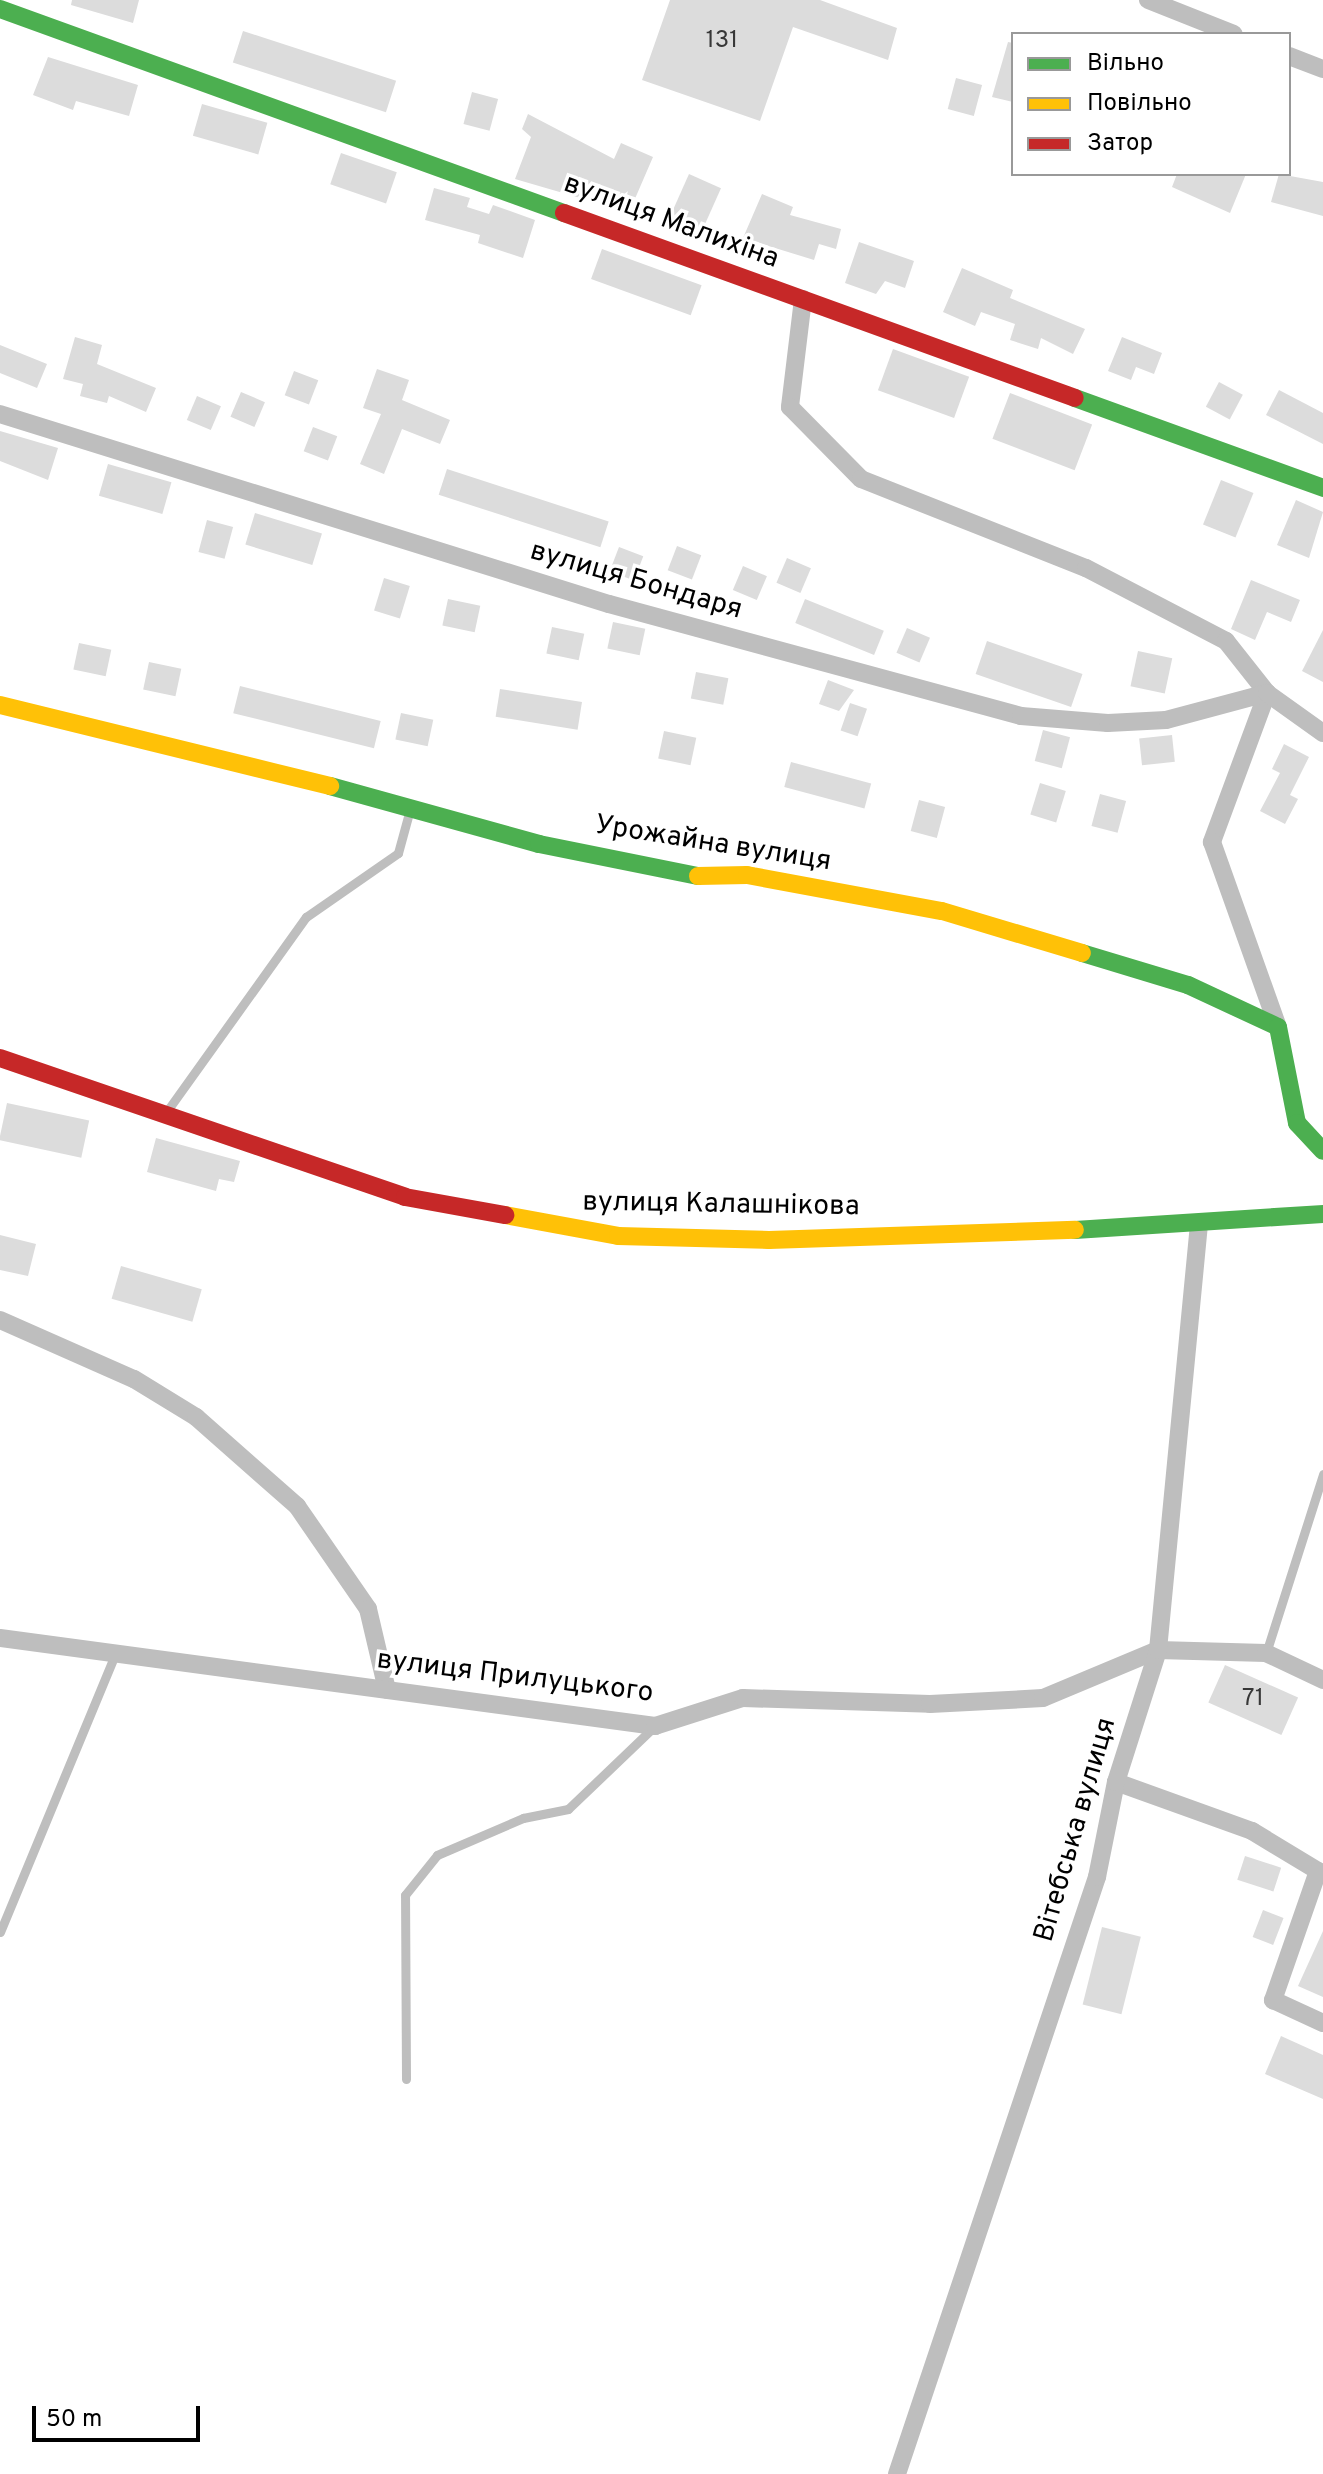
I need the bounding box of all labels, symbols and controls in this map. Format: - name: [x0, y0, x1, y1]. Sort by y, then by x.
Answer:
- house number: 131: [706, 28, 738, 56]
- legend: [1011, 32, 1291, 176]
- text: Вільно: [1087, 49, 1164, 79]
- text: Повільно: [1087, 89, 1192, 119]
- text: Затор: [1087, 129, 1153, 159]
- street label: вулиця Малихіна: [559, 167, 783, 277]
- street label: вулиця Бондаря: [526, 535, 746, 627]
- street label: Урожайна вулиця: [593, 809, 833, 879]
- street label: вулиця Калашнікова: [582, 1186, 860, 1224]
- street label: вулиця Прилуцького: [375, 1643, 655, 1711]
- house number: 71: [1242, 1686, 1264, 1714]
- street label: Вітебська вулиця: [1028, 1714, 1124, 1946]
- scale bar: [36, 2390, 204, 2440]
- text: 50 m: [46, 2405, 102, 2435]

